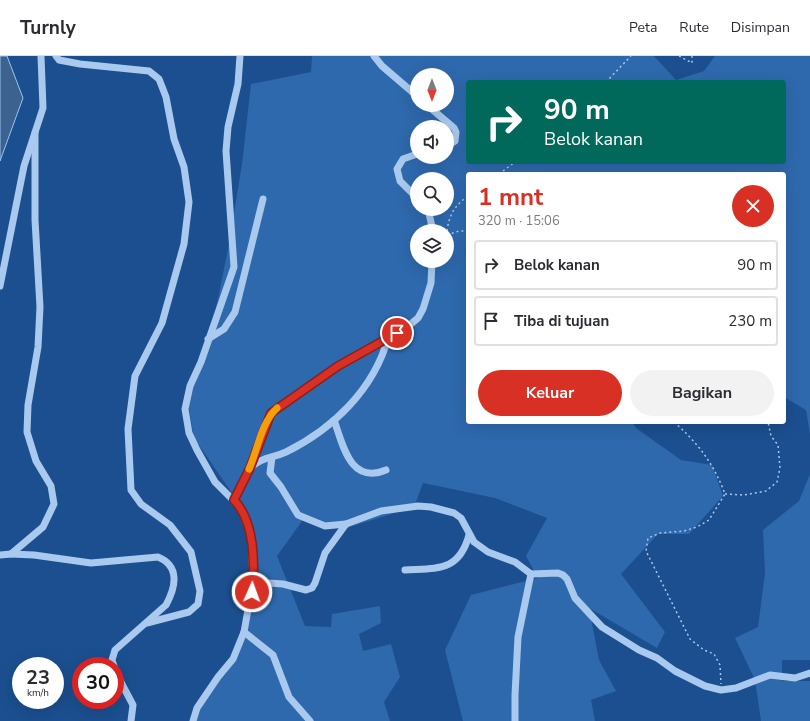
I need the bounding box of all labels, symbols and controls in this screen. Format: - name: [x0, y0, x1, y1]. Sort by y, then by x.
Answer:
- text: Turnly: [20, 15, 76, 41]
- text: Peta: [629, 18, 657, 37]
- text: Rute: [679, 18, 709, 37]
- text: Disimpan: [731, 18, 790, 37]
- north arrow: [410, 68, 454, 112]
- map controls: [410, 68, 454, 268]
- text: 90 m: [544, 91, 610, 129]
- icon: right: [478, 96, 530, 148]
- button: sound: [410, 120, 454, 164]
- text: Belok kanan: [544, 127, 643, 151]
- button: search: [410, 172, 454, 216]
- text: 1 mnt: [478, 181, 543, 213]
- button: close: [732, 185, 774, 227]
- text: 320 m · 15:06: [478, 212, 560, 230]
- button: layers: [410, 224, 454, 268]
- icon: right: [480, 254, 502, 276]
- text: Belok kanan: [514, 255, 600, 275]
- text: 90 m: [737, 255, 772, 275]
- icon: arrive: [480, 310, 502, 332]
- text: Tiba di tujuan: [514, 311, 609, 331]
- text: 230 m: [728, 311, 772, 331]
- pin: [380, 316, 414, 350]
- icon: arrive: [386, 322, 408, 344]
- button: Keluar: [478, 370, 622, 416]
- button: Bagikan: [630, 370, 774, 416]
- position arrow: [231, 571, 273, 613]
- speed limit sign: 30: [72, 657, 124, 709]
- text: 23: [26, 664, 50, 691]
- text: km/h: [27, 686, 49, 700]

